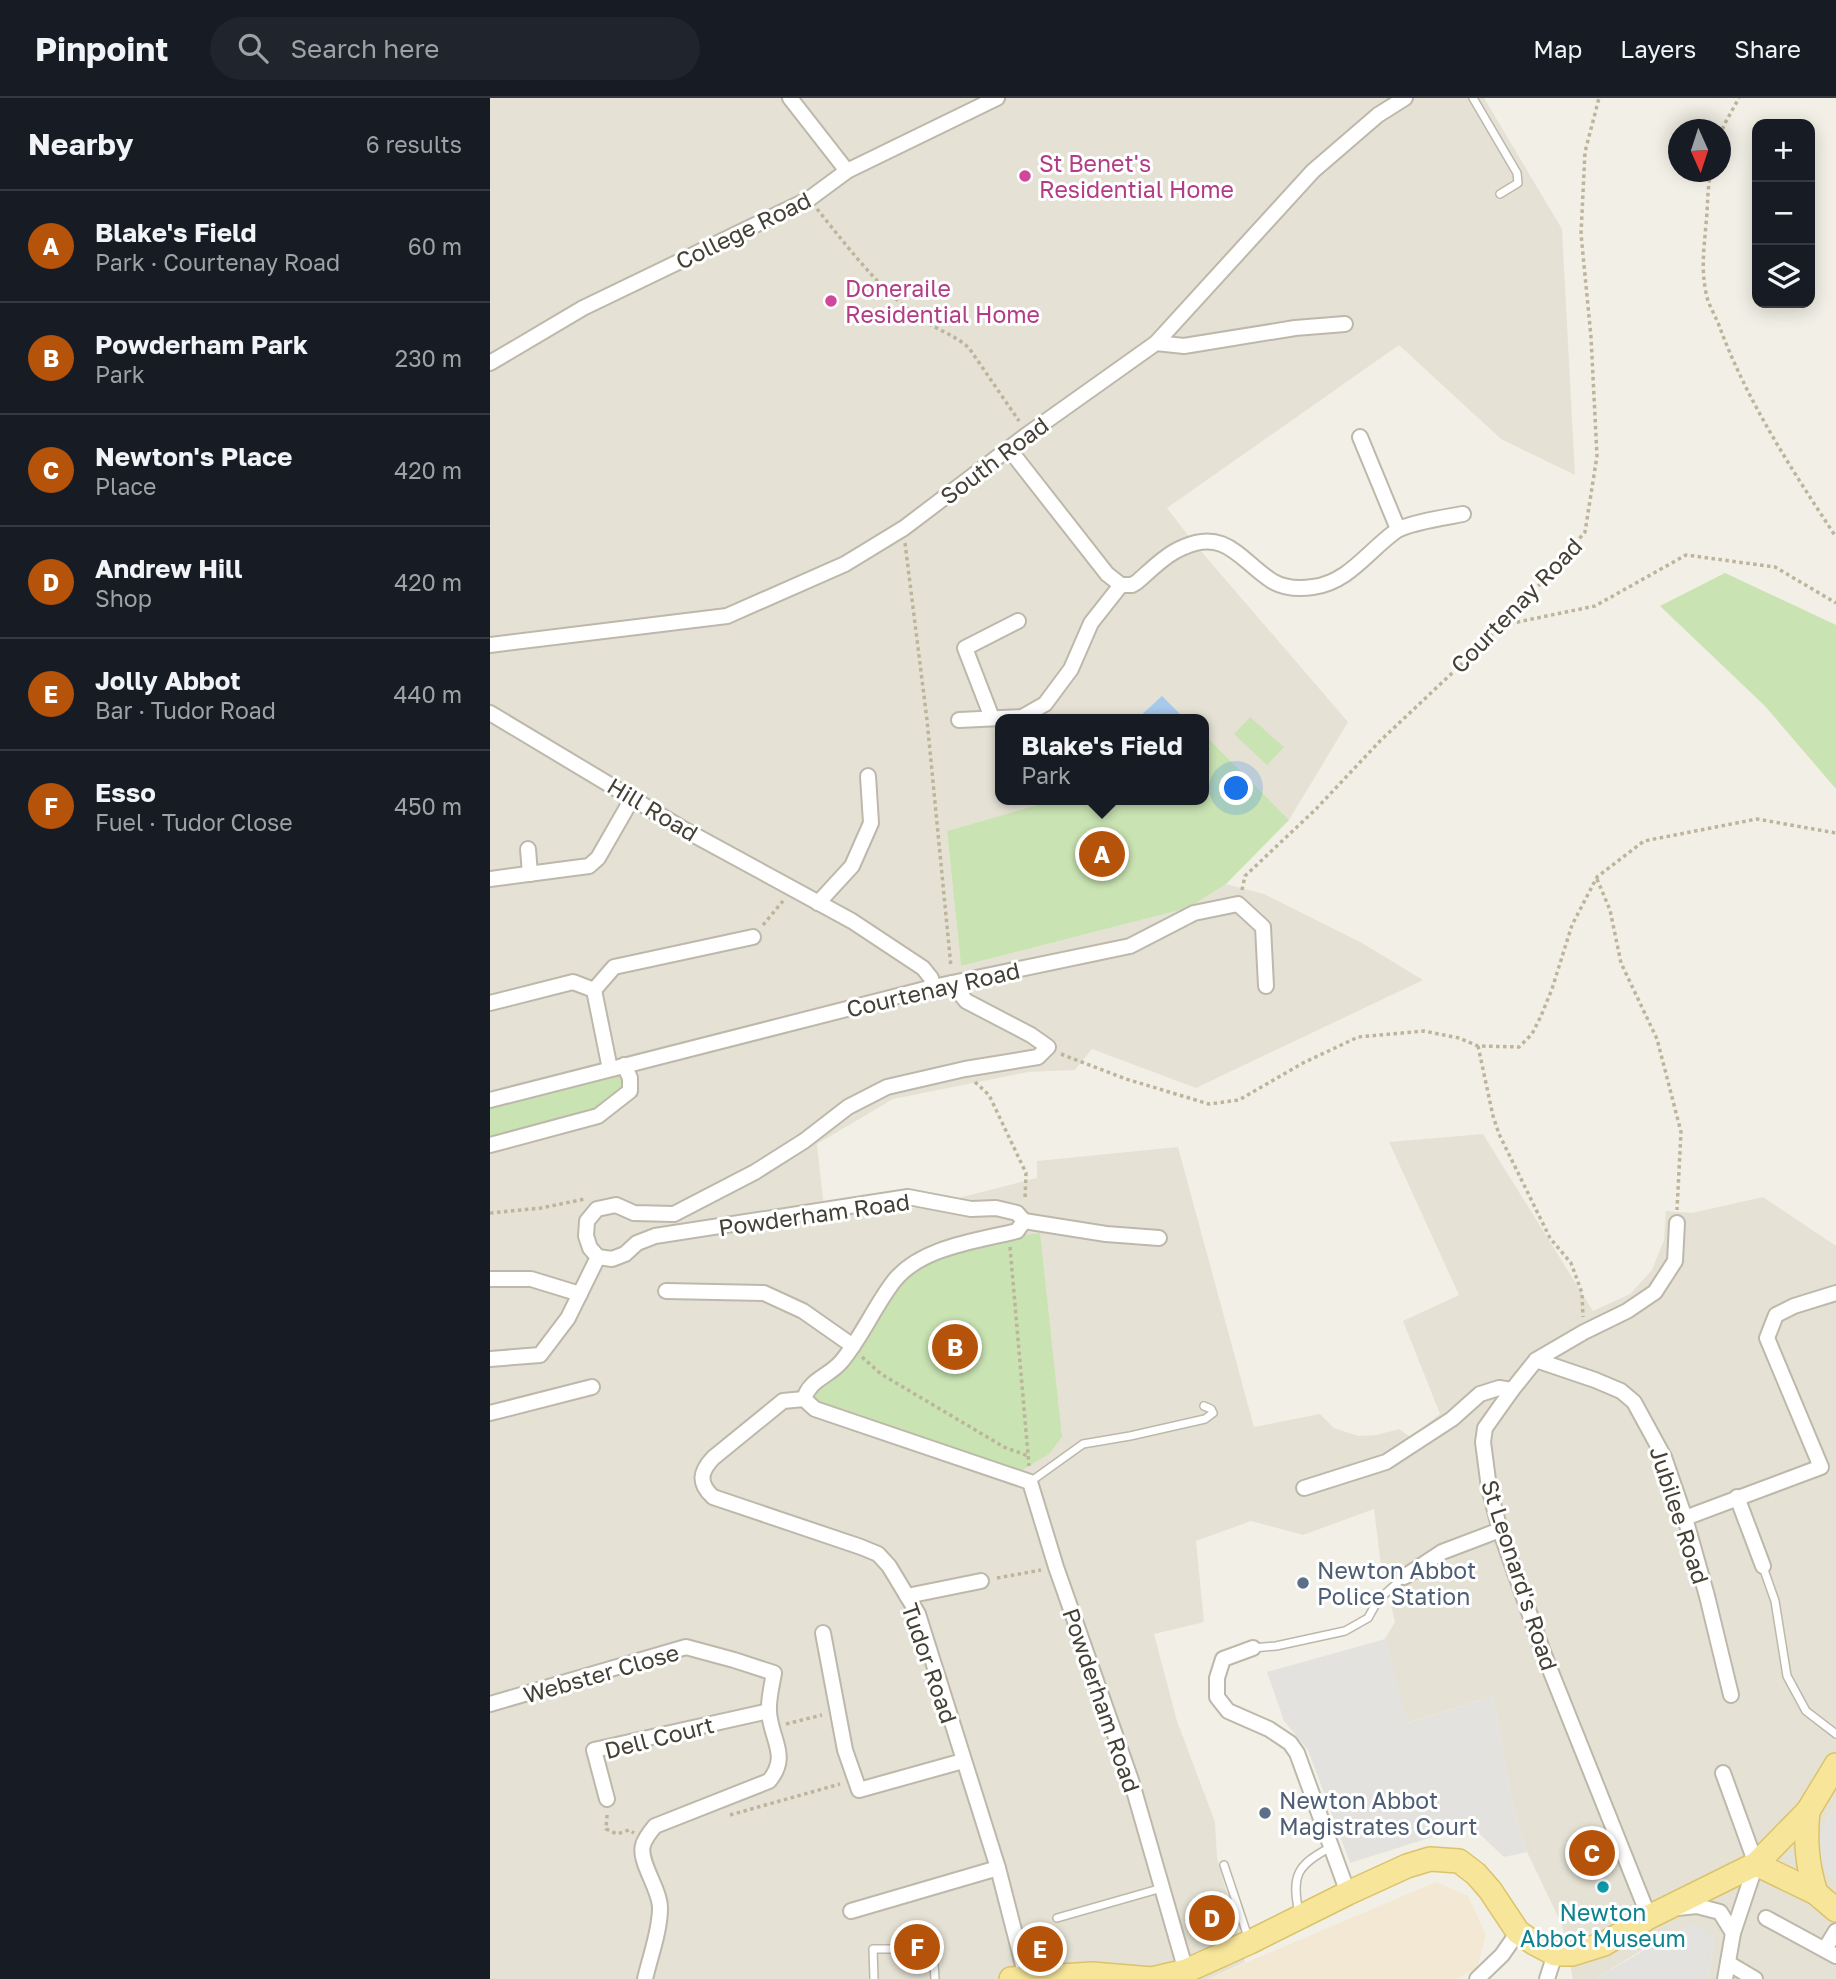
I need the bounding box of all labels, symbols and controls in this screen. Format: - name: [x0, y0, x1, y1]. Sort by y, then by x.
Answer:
- search box: [210, 17, 700, 80]
- text: Pinpoint: [35, 29, 168, 68]
- icon: search: [234, 29, 272, 67]
- text: Search here: [290, 33, 439, 64]
- text: Map: [1533, 34, 1582, 63]
- text: Layers: [1620, 34, 1696, 63]
- text: Share: [1734, 34, 1801, 63]
- north arrow: [1668, 119, 1731, 182]
- map controls: [1752, 119, 1815, 308]
- button: +: [1752, 119, 1815, 182]
- text: Nearby: [28, 126, 133, 162]
- text: 6 results: [366, 130, 462, 158]
- place label: St Benet's Residential Home: [1039, 149, 1234, 203]
- marker: St Benet's Residential Home: [1017, 168, 1033, 184]
- button: −: [1752, 182, 1815, 245]
- street label: College Road: [671, 185, 815, 275]
- text: Blake's Field: [95, 217, 257, 248]
- text: A: [43, 232, 59, 260]
- text: 60 m: [408, 232, 462, 260]
- button: layers: [1752, 245, 1815, 308]
- text: Park · Courtenay Road: [95, 248, 340, 276]
- place label: Doneraile Residential Home: [845, 274, 1040, 328]
- marker: Doneraile Residential Home: [823, 293, 839, 309]
- text: Powderham Park: [95, 329, 308, 360]
- text: B: [43, 344, 59, 372]
- text: 230 m: [395, 344, 462, 372]
- text: Park: [95, 360, 145, 388]
- street label: South Road: [935, 410, 1053, 510]
- text: Newton's Place: [95, 441, 292, 472]
- text: C: [43, 456, 59, 484]
- text: 420 m: [394, 456, 462, 484]
- text: Place: [95, 472, 156, 500]
- street label: Courtenay Road: [1444, 532, 1588, 678]
- text: Andrew Hill: [95, 553, 243, 584]
- text: D: [43, 568, 59, 596]
- text: 420 m: [394, 568, 462, 596]
- text: Shop: [95, 584, 152, 612]
- text: Jolly Abbot: [95, 665, 241, 696]
- text: E: [44, 680, 58, 708]
- text: 440 m: [394, 680, 462, 708]
- text: Bar · Tudor Road: [95, 696, 276, 724]
- popup: [995, 714, 1209, 805]
- text: Blake's Field: [1021, 730, 1183, 761]
- text: Park: [1021, 761, 1071, 789]
- street label: Hill Road: [603, 771, 703, 847]
- your location: [1219, 771, 1253, 805]
- text: Esso: [95, 777, 156, 808]
- text: F: [44, 792, 58, 820]
- text: 450 m: [394, 792, 462, 820]
- text: Fuel · Tudor Close: [95, 808, 293, 836]
- pin: A: [1079, 828, 1125, 880]
- street label: Courtenay Road: [844, 955, 1022, 1023]
- street label: Powderham Road: [717, 1187, 911, 1241]
- pin: B: [932, 1321, 978, 1373]
- street label: Jubilee Road: [1645, 1443, 1715, 1587]
- street label: St Leonard's Road: [1476, 1476, 1564, 1674]
- place label: Newton Abbot Police Station: [1317, 1556, 1476, 1610]
- marker: Newton Abbot Police Station: [1295, 1575, 1311, 1591]
- street label: Tudor Road: [896, 1599, 964, 1727]
- street label: Powderham Road: [1057, 1604, 1147, 1796]
- street label: Webster Close: [520, 1637, 682, 1709]
- street label: Dell Court: [601, 1710, 717, 1764]
- place label: Newton Abbot Magistrates Court: [1279, 1786, 1477, 1840]
- marker: Newton Abbot Magistrates Court: [1257, 1805, 1273, 1821]
- pin: C: [1569, 1827, 1615, 1879]
- marker: Newton Abbot Museum: [1595, 1879, 1611, 1895]
- pin: D: [1189, 1892, 1235, 1944]
- place label: Newton Abbot Museum: [1520, 1898, 1686, 1952]
- pin: F: [894, 1921, 940, 1973]
- pin: E: [1017, 1923, 1063, 1975]

